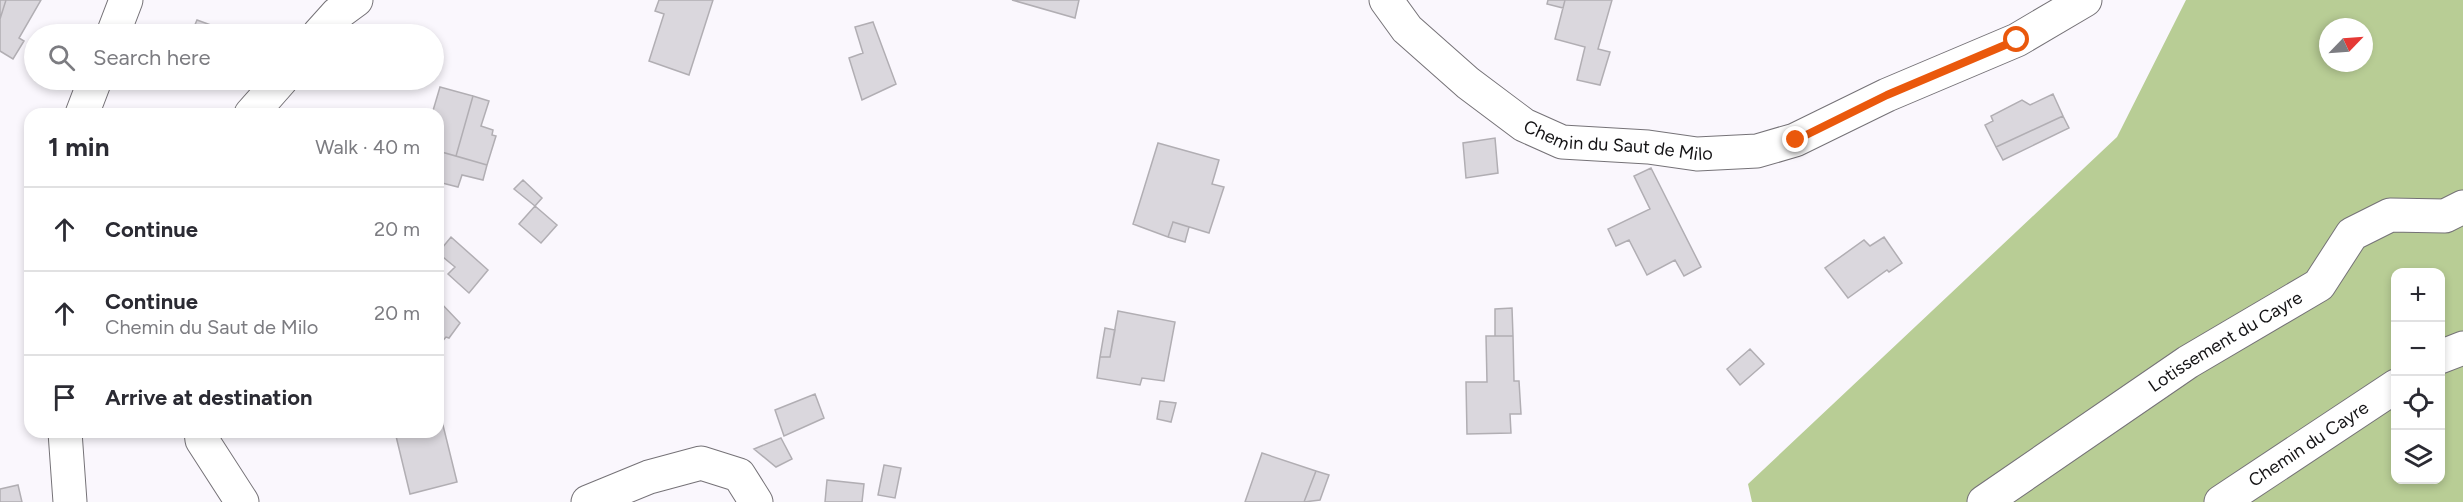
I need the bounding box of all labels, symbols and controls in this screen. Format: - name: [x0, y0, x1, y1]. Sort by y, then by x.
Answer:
- north arrow: [2319, 18, 2373, 72]
- search box: [24, 24, 444, 90]
- route start: [2003, 26, 2029, 52]
- icon: search: [45, 41, 78, 74]
- text: Search here: [93, 44, 211, 71]
- street label: Chemin du Saut de Milo: [1520, 115, 1713, 165]
- route end: [1782, 126, 1808, 152]
- text: 1 min: [48, 131, 109, 163]
- text: Walk · 40 m: [315, 135, 420, 159]
- icon: ahead: [48, 213, 81, 246]
- text: Continue: [105, 216, 198, 243]
- text: 20 m: [374, 217, 420, 241]
- map controls: [2391, 268, 2445, 484]
- button: +: [2391, 268, 2445, 322]
- street label: Lotissement du Cayre: [2144, 286, 2306, 397]
- text: Continue: [105, 288, 198, 315]
- icon: ahead: [48, 297, 81, 330]
- text: 20 m: [374, 301, 420, 325]
- text: Chemin du Saut de Milo: [105, 315, 318, 339]
- button: −: [2391, 322, 2445, 376]
- button: locate: [2391, 376, 2445, 430]
- icon: arrive: [48, 381, 81, 414]
- text: Arrive at destination: [105, 384, 313, 411]
- street label: Chemin du Cayre: [2244, 396, 2373, 492]
- button: layers: [2391, 430, 2445, 484]

